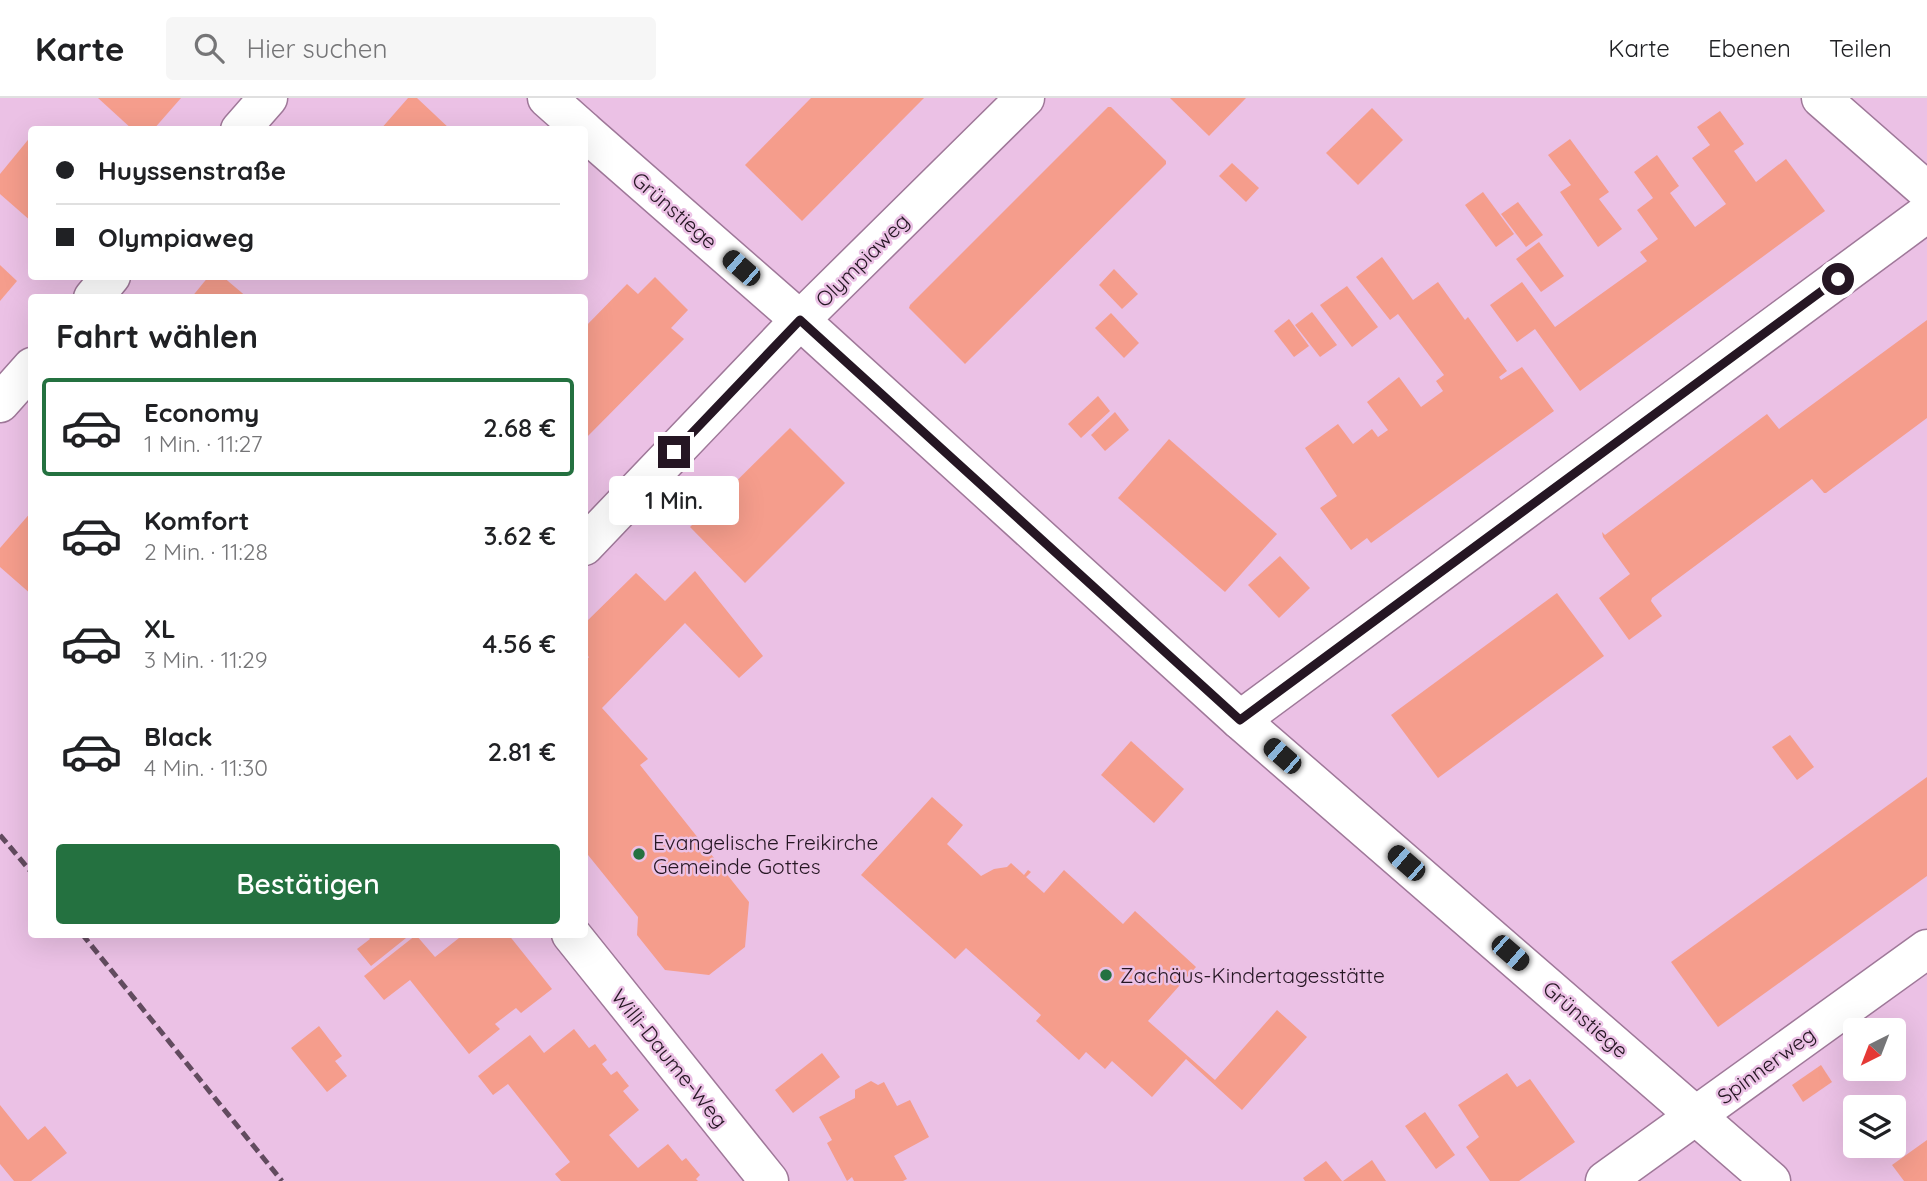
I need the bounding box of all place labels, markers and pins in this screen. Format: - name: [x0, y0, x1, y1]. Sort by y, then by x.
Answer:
- place label: Evangelische Freikirche Gemeinde Gottes: [653, 829, 878, 879]
- marker: Evangelische Freikirche Gemeinde Gottes: [631, 846, 647, 862]
- place label: Zachäus-Kindertagesstätte: [1120, 962, 1385, 988]
- marker: Zachäus-Kindertagesstätte: [1098, 967, 1114, 983]

